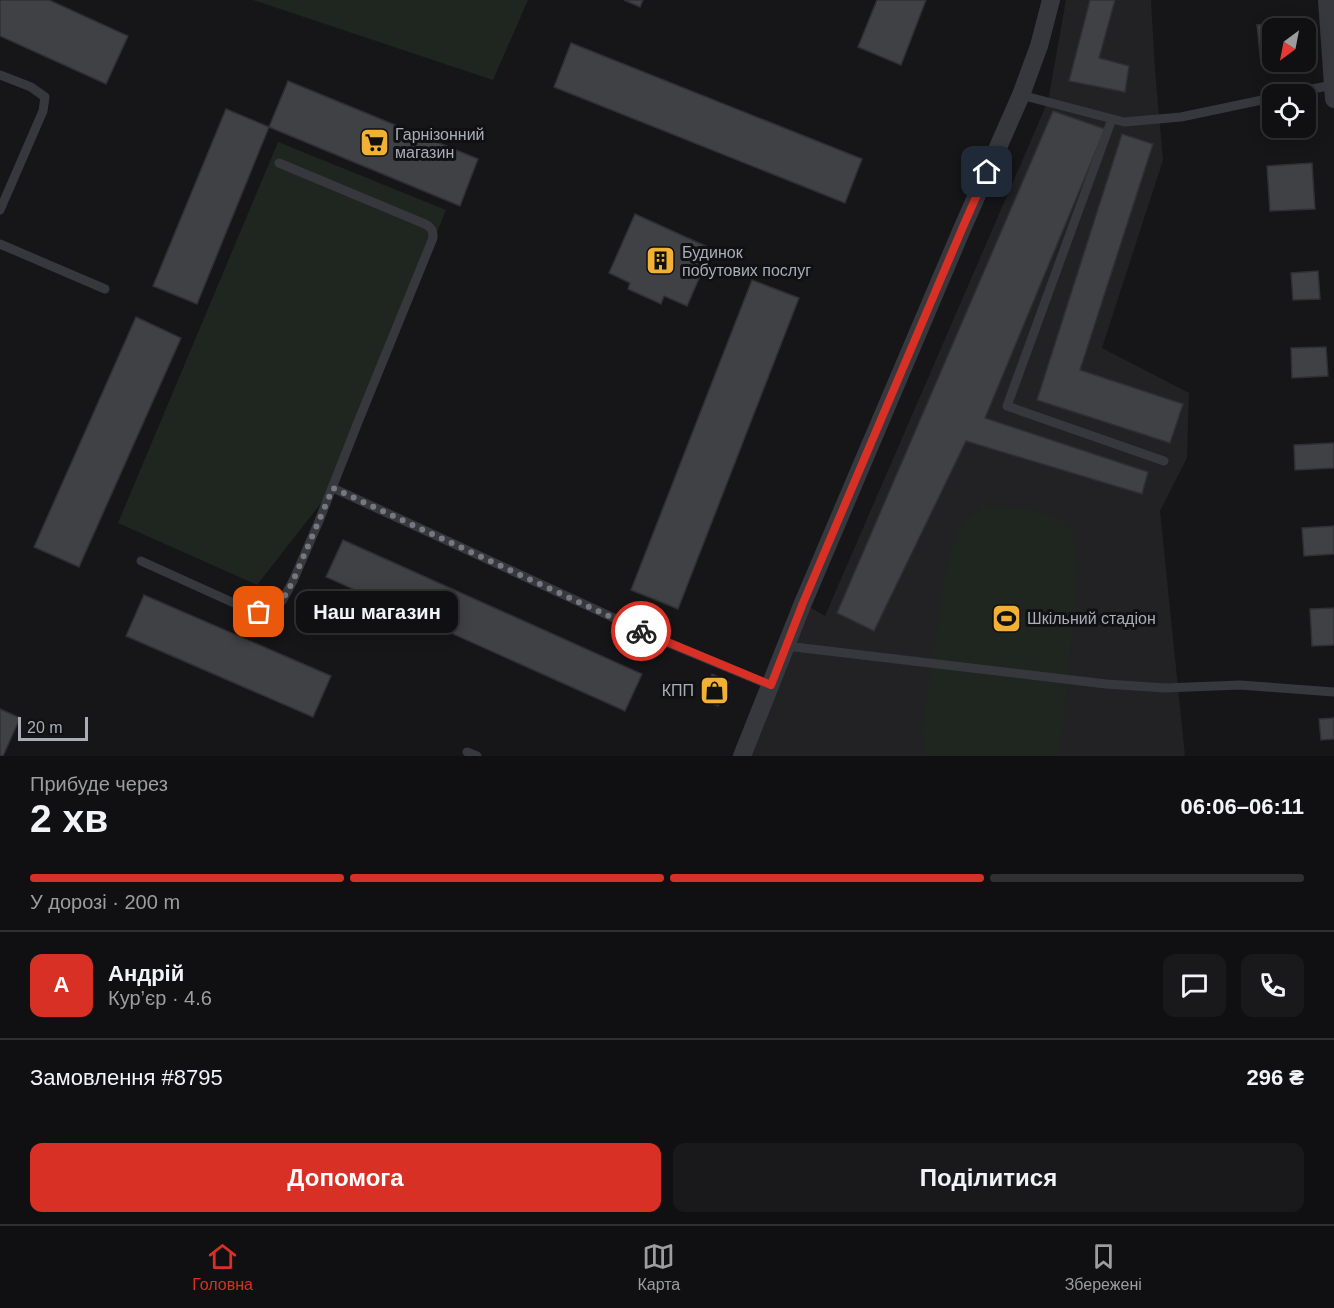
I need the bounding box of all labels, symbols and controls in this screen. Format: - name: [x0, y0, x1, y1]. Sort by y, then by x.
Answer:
- north arrow: [1262, 18, 1316, 72]
- map controls: [1262, 18, 1316, 138]
- button: locate: [1262, 84, 1316, 138]
- place label: Гарнізонний магазин: [395, 126, 485, 161]
- supermarket icon: Гарнізонний магазин: [358, 127, 390, 159]
- pin: [961, 146, 1012, 197]
- icon: home: [970, 155, 1003, 188]
- place label: Будинок побутових послуг: [682, 244, 811, 279]
- building icon: Будинок побутових послуг: [645, 245, 677, 277]
- pin: [233, 586, 284, 637]
- callout: Наш магазин: [295, 591, 457, 633]
- icon: bag: [242, 595, 275, 628]
- text: Наш магазин: [313, 601, 441, 623]
- courier: [611, 601, 671, 661]
- sports icon: Шкільний стадіон: [990, 602, 1022, 634]
- place label: Шкільний стадіон: [1027, 610, 1156, 627]
- icon: bike: [625, 615, 658, 648]
- shop icon: КПП: [699, 674, 731, 706]
- place label: КПП: [662, 682, 694, 699]
- scale bar: [18, 714, 88, 742]
- text: 20 m: [27, 719, 63, 736]
- text: Прибуде через: [30, 773, 168, 795]
- text: 06:06–06:11: [1180, 794, 1304, 819]
- text: 2 хв: [30, 797, 108, 840]
- text: У дорозі · 200 m: [30, 891, 180, 913]
- button: chat: [1163, 954, 1226, 1017]
- button: phone: [1241, 954, 1304, 1017]
- text: Андрій: [108, 961, 184, 986]
- text: А: [54, 972, 69, 997]
- text: Кур’єр · 4.6: [108, 987, 212, 1009]
- text: Замовлення #8795: [30, 1065, 223, 1090]
- text: 296 ₴: [1247, 1065, 1304, 1090]
- button: Допомога: [30, 1143, 661, 1212]
- button: Поділитися: [673, 1143, 1304, 1212]
- tab: Головна: [192, 1240, 253, 1294]
- tab: Карта: [637, 1240, 680, 1294]
- tab: Збережені: [1065, 1240, 1142, 1294]

